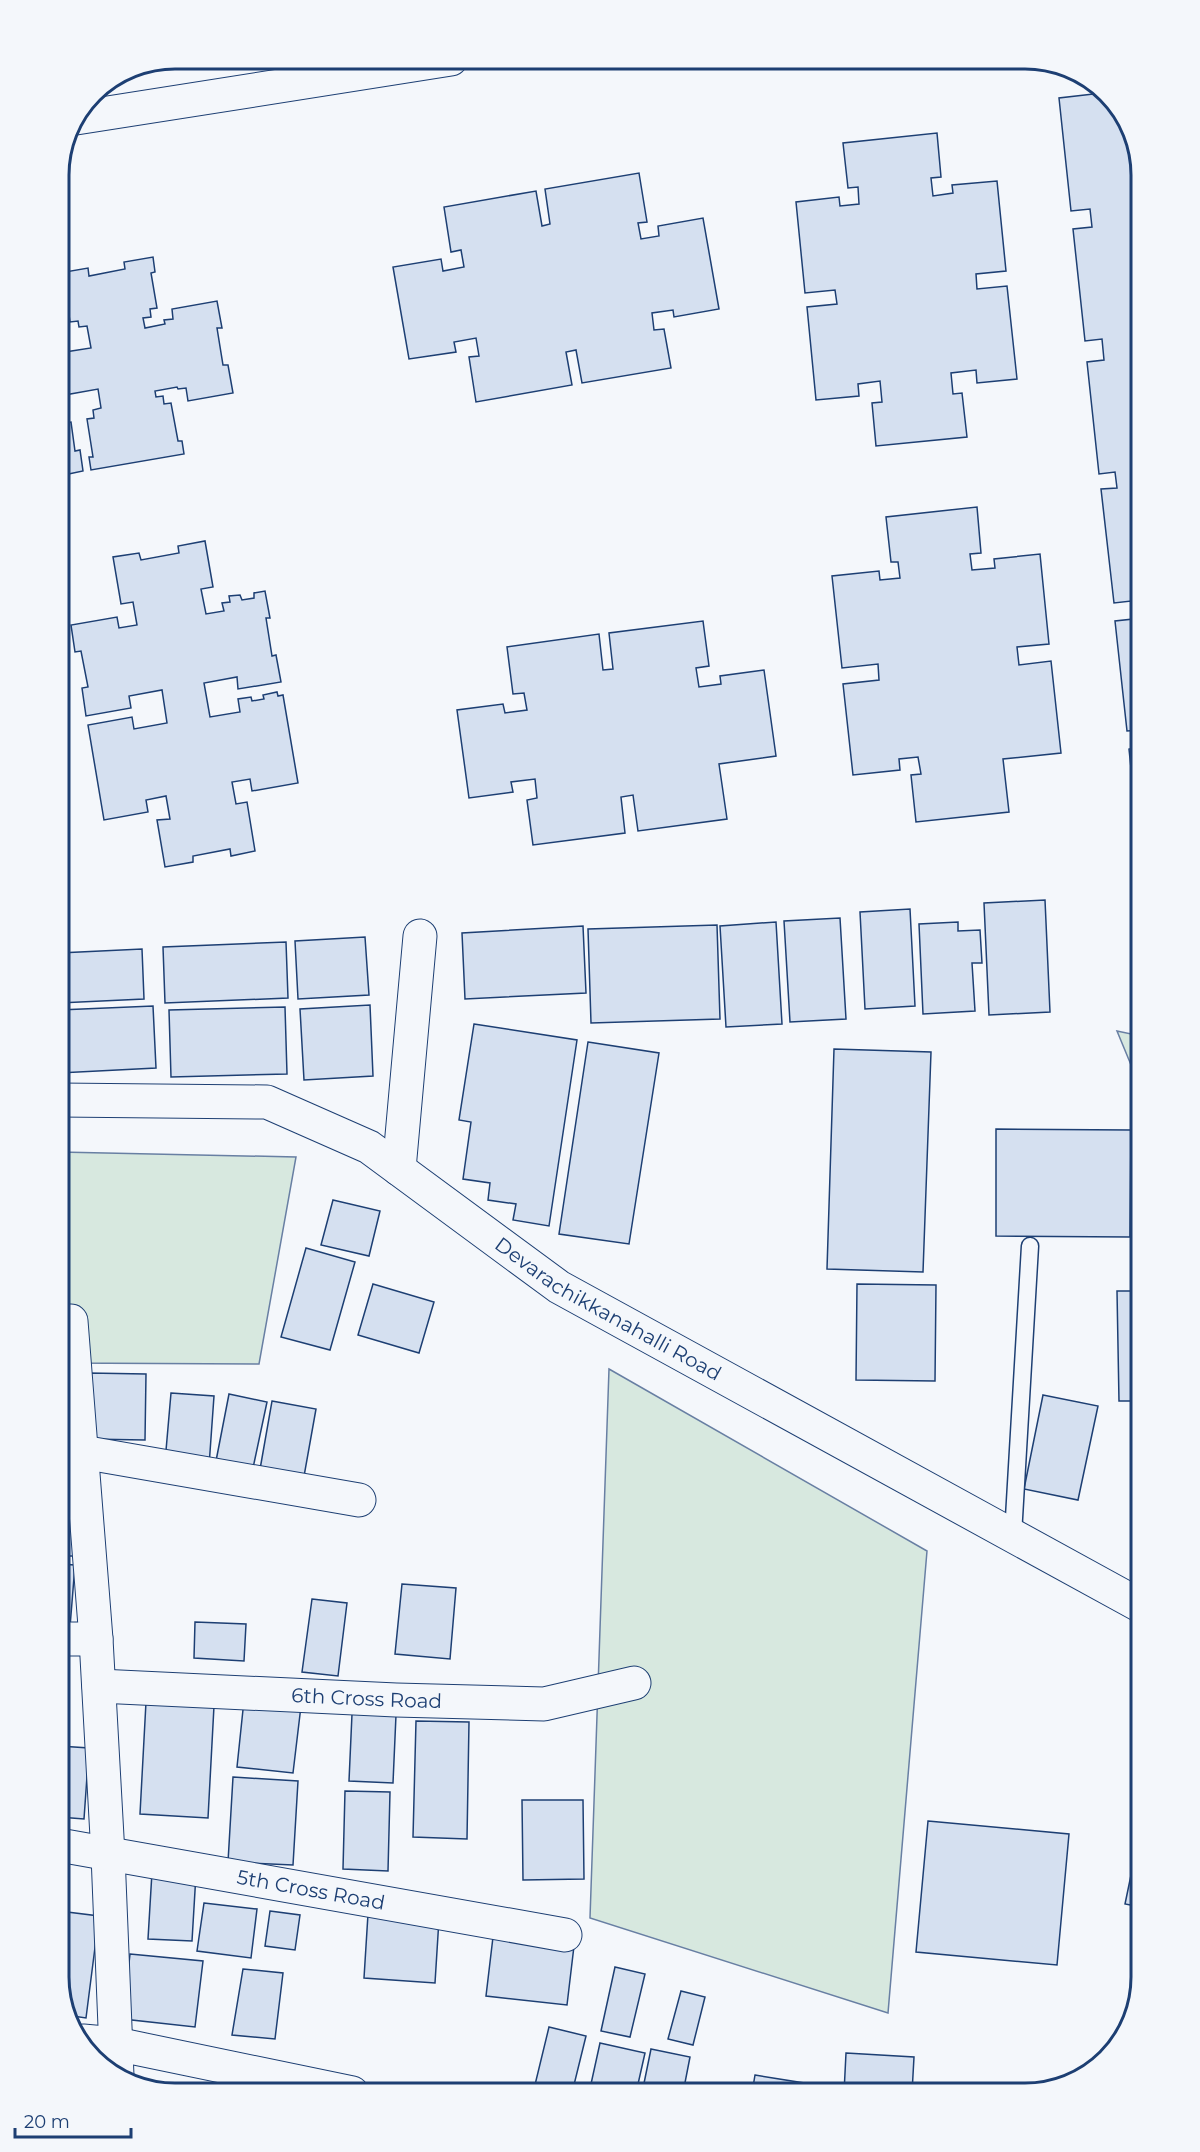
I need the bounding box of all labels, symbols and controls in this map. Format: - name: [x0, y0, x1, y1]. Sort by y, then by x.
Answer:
- street label: Devarachikkanahalli Road: [490, 1232, 726, 1386]
- street label: 6th Cross Road: [291, 1683, 442, 1713]
- street label: 5th Cross Road: [235, 1865, 387, 1915]
- scale bar: [15, 2101, 130, 2139]
- text: 20 m: [24, 2111, 70, 2133]

